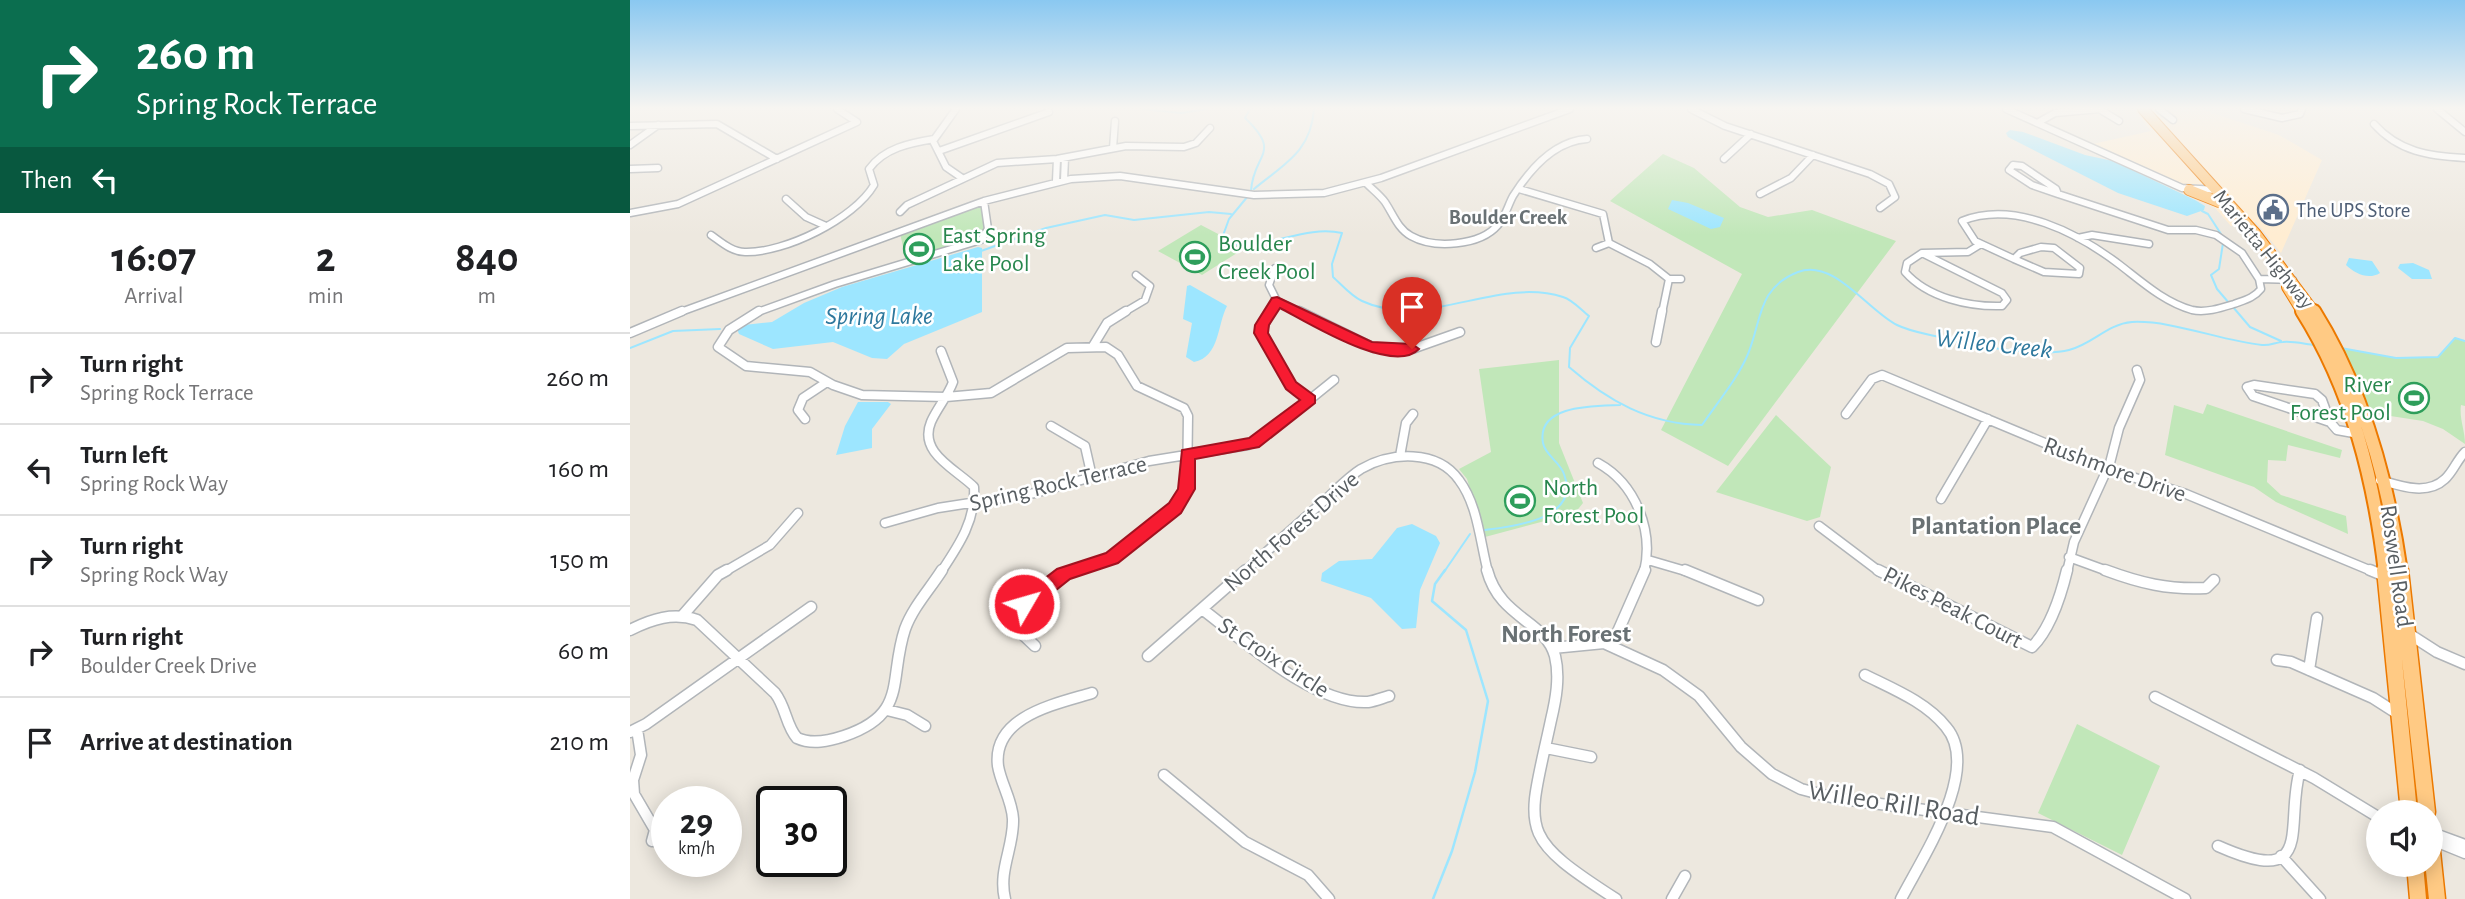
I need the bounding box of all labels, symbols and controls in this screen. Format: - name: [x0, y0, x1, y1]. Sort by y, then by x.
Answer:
- icon: right: [21, 28, 112, 119]
- text: 260 m: [136, 30, 255, 79]
- text: Spring Rock Terrace: [136, 88, 378, 120]
- icon: left: [86, 161, 124, 199]
- text: Then: [21, 167, 72, 193]
- street label: Marietta Highway: [2209, 186, 2318, 313]
- public building icon: The UPS Store: [2256, 193, 2290, 227]
- place label: The UPS Store: [2296, 200, 2410, 221]
- district label: Boulder Creek: [1449, 207, 1568, 228]
- place label: East Spring Lake Pool: [942, 224, 1046, 276]
- sports icon: East Spring Lake Pool: [902, 232, 936, 266]
- place label: Boulder Creek Pool: [1218, 232, 1316, 284]
- text: 16:07: [111, 237, 196, 279]
- text: 2: [316, 237, 336, 279]
- text: 840: [455, 237, 519, 279]
- sports icon: Boulder Creek Pool: [1178, 240, 1212, 274]
- pin: [1382, 277, 1442, 349]
- text: Arrival: [124, 285, 183, 308]
- text: min: [308, 285, 344, 308]
- text: m: [478, 285, 496, 308]
- icon: arrive: [1393, 288, 1431, 326]
- water label: Spring Lake: [825, 303, 933, 329]
- water label: Willeo Creek: [1934, 325, 2054, 363]
- text: Turn right: [80, 351, 183, 377]
- icon: right: [21, 360, 59, 398]
- text: 260 m: [546, 365, 609, 391]
- place label: River Forest Pool: [2290, 373, 2391, 425]
- sports icon: River Forest Pool: [2397, 381, 2431, 415]
- text: Spring Rock Terrace: [80, 382, 254, 405]
- street label: Rushmore Drive: [2040, 433, 2189, 507]
- text: Turn left: [80, 442, 168, 468]
- icon: left: [21, 451, 59, 489]
- street label: Spring Rock Terrace: [967, 452, 1149, 516]
- text: 160 m: [549, 456, 609, 482]
- street label: North Forest Drive: [1220, 467, 1364, 596]
- text: Spring Rock Way: [80, 473, 228, 496]
- place label: North Forest Pool: [1543, 476, 1644, 528]
- sports icon: North Forest Pool: [1503, 484, 1537, 518]
- street label: Roswell Road: [2376, 503, 2416, 629]
- district label: Plantation Place: [1911, 513, 2081, 539]
- text: Turn right: [80, 533, 183, 559]
- icon: right: [21, 542, 59, 580]
- text: 150 m: [550, 547, 609, 573]
- street label: Pikes Peak Court: [1879, 563, 2026, 653]
- text: Spring Rock Way: [80, 564, 228, 587]
- position arrow: [987, 567, 1061, 641]
- street label: St Croix Circle: [1214, 613, 1333, 702]
- district label: North Forest: [1501, 621, 1631, 647]
- text: Turn right: [80, 624, 183, 650]
- icon: right: [21, 633, 59, 671]
- text: 60 m: [558, 638, 609, 664]
- text: Boulder Creek Drive: [80, 655, 257, 678]
- icon: arrive: [21, 724, 59, 762]
- text: Arrive at destination: [80, 729, 293, 755]
- text: 210 m: [549, 729, 609, 755]
- street label: Willeo Rill Road: [1806, 777, 1981, 831]
- speed limit sign: 30: [756, 786, 847, 877]
- map controls: [2366, 800, 2443, 877]
- button: sound: [2366, 800, 2443, 877]
- text: 29: [680, 805, 713, 840]
- text: km/h: [678, 840, 715, 858]

